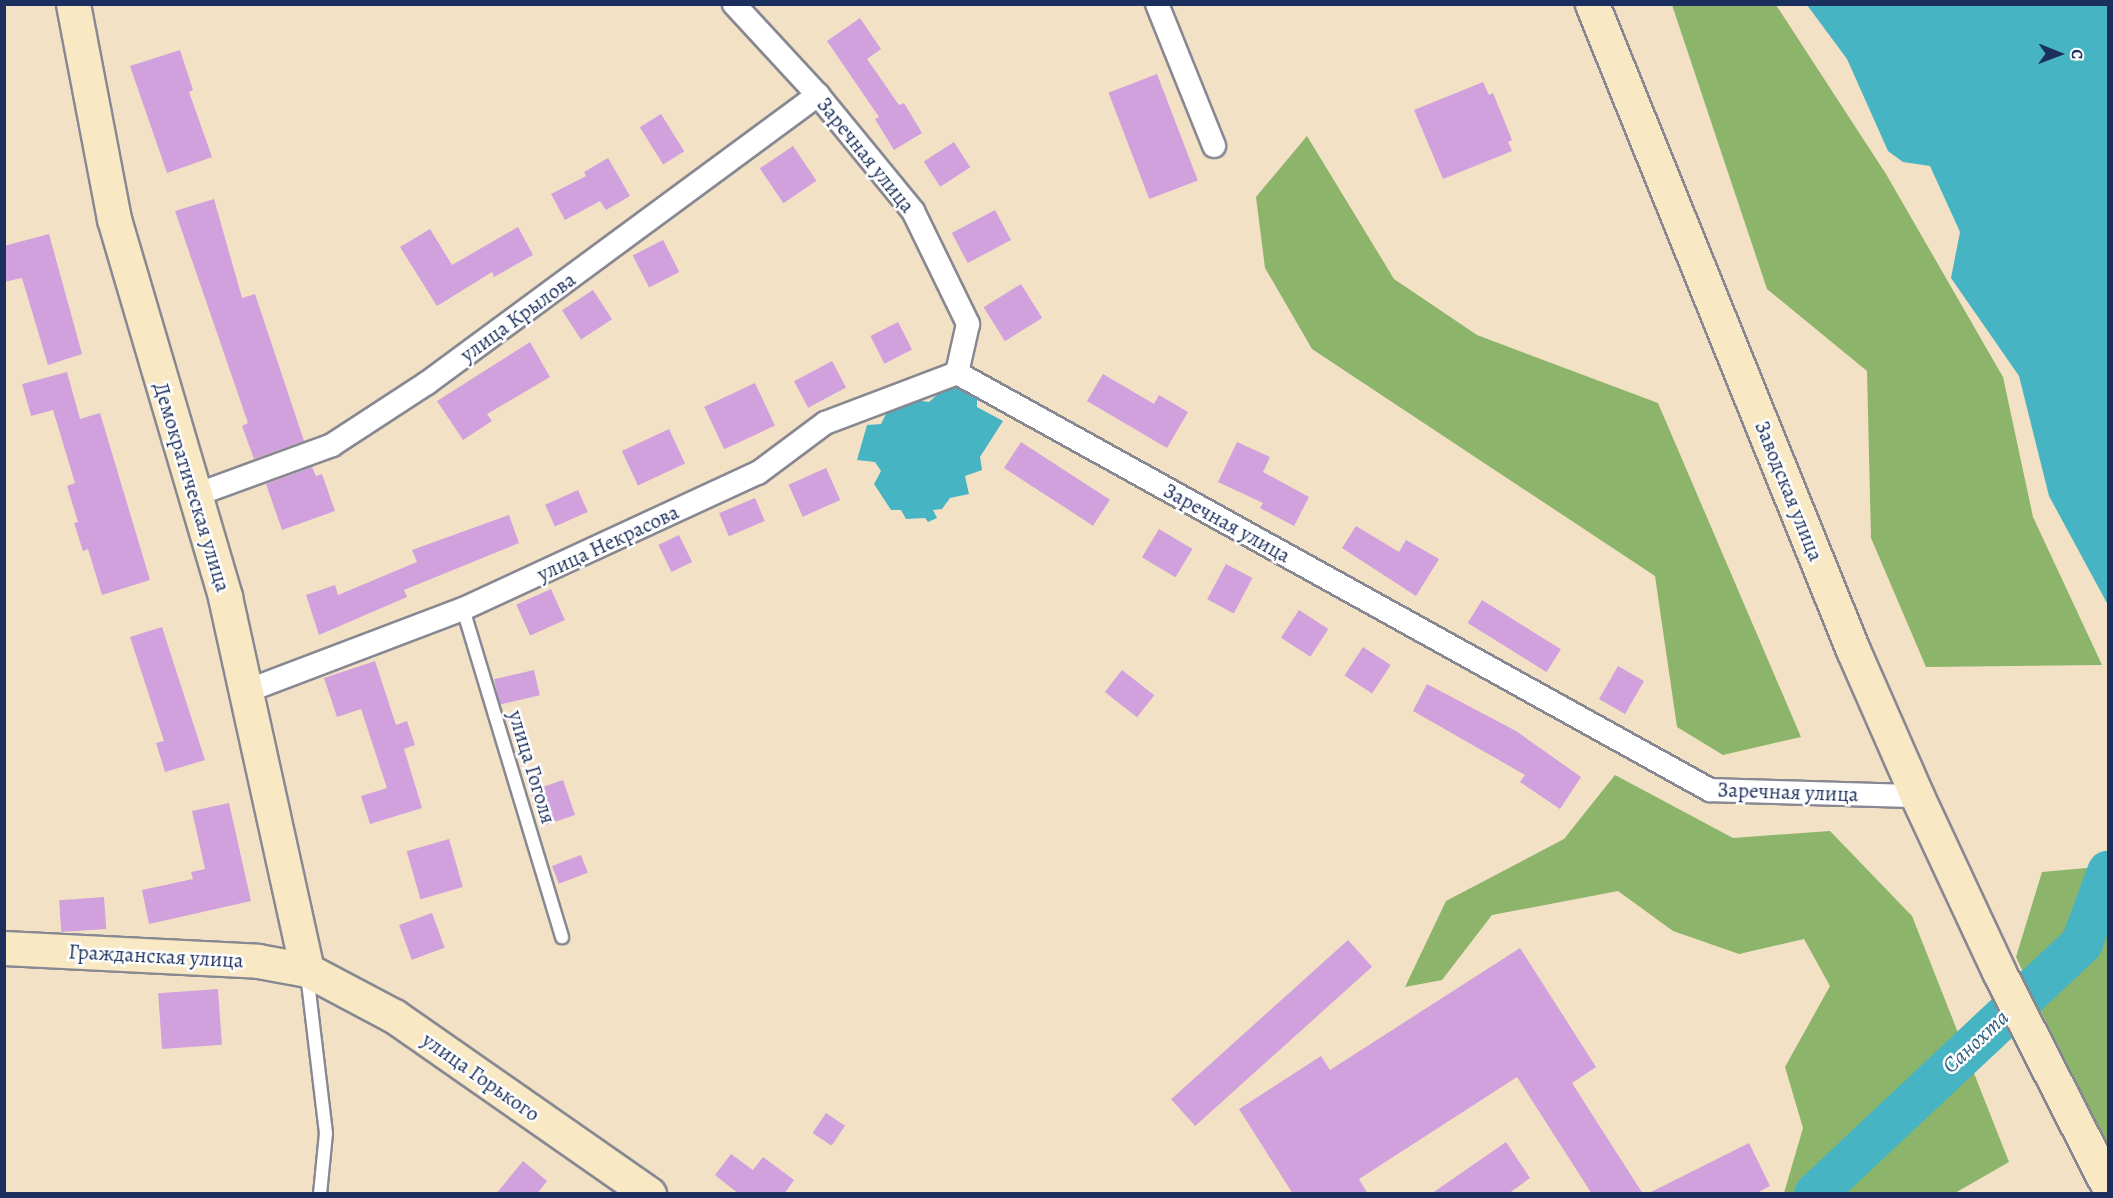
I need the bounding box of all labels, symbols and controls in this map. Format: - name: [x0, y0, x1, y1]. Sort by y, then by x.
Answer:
- north arrow: [2029, 24, 2089, 84]
- text: С: [2066, 49, 2088, 59]
- street label: Заречная улица: [812, 92, 920, 218]
- street label: улица Крылова: [455, 267, 581, 367]
- street label: Демократическая улица: [148, 379, 236, 595]
- street label: Заводская улица: [1749, 417, 1829, 565]
- street label: Заречная улица: [1159, 478, 1295, 568]
- street label: улица Некрасова: [533, 499, 683, 587]
- street label: улица Гоголя: [503, 707, 561, 827]
- street label: Заречная улица: [1717, 777, 1859, 807]
- street label: Гражданская улица: [68, 939, 244, 973]
- water label: Санохта: [1937, 1005, 2015, 1079]
- street label: улица Горького: [417, 1027, 545, 1127]

